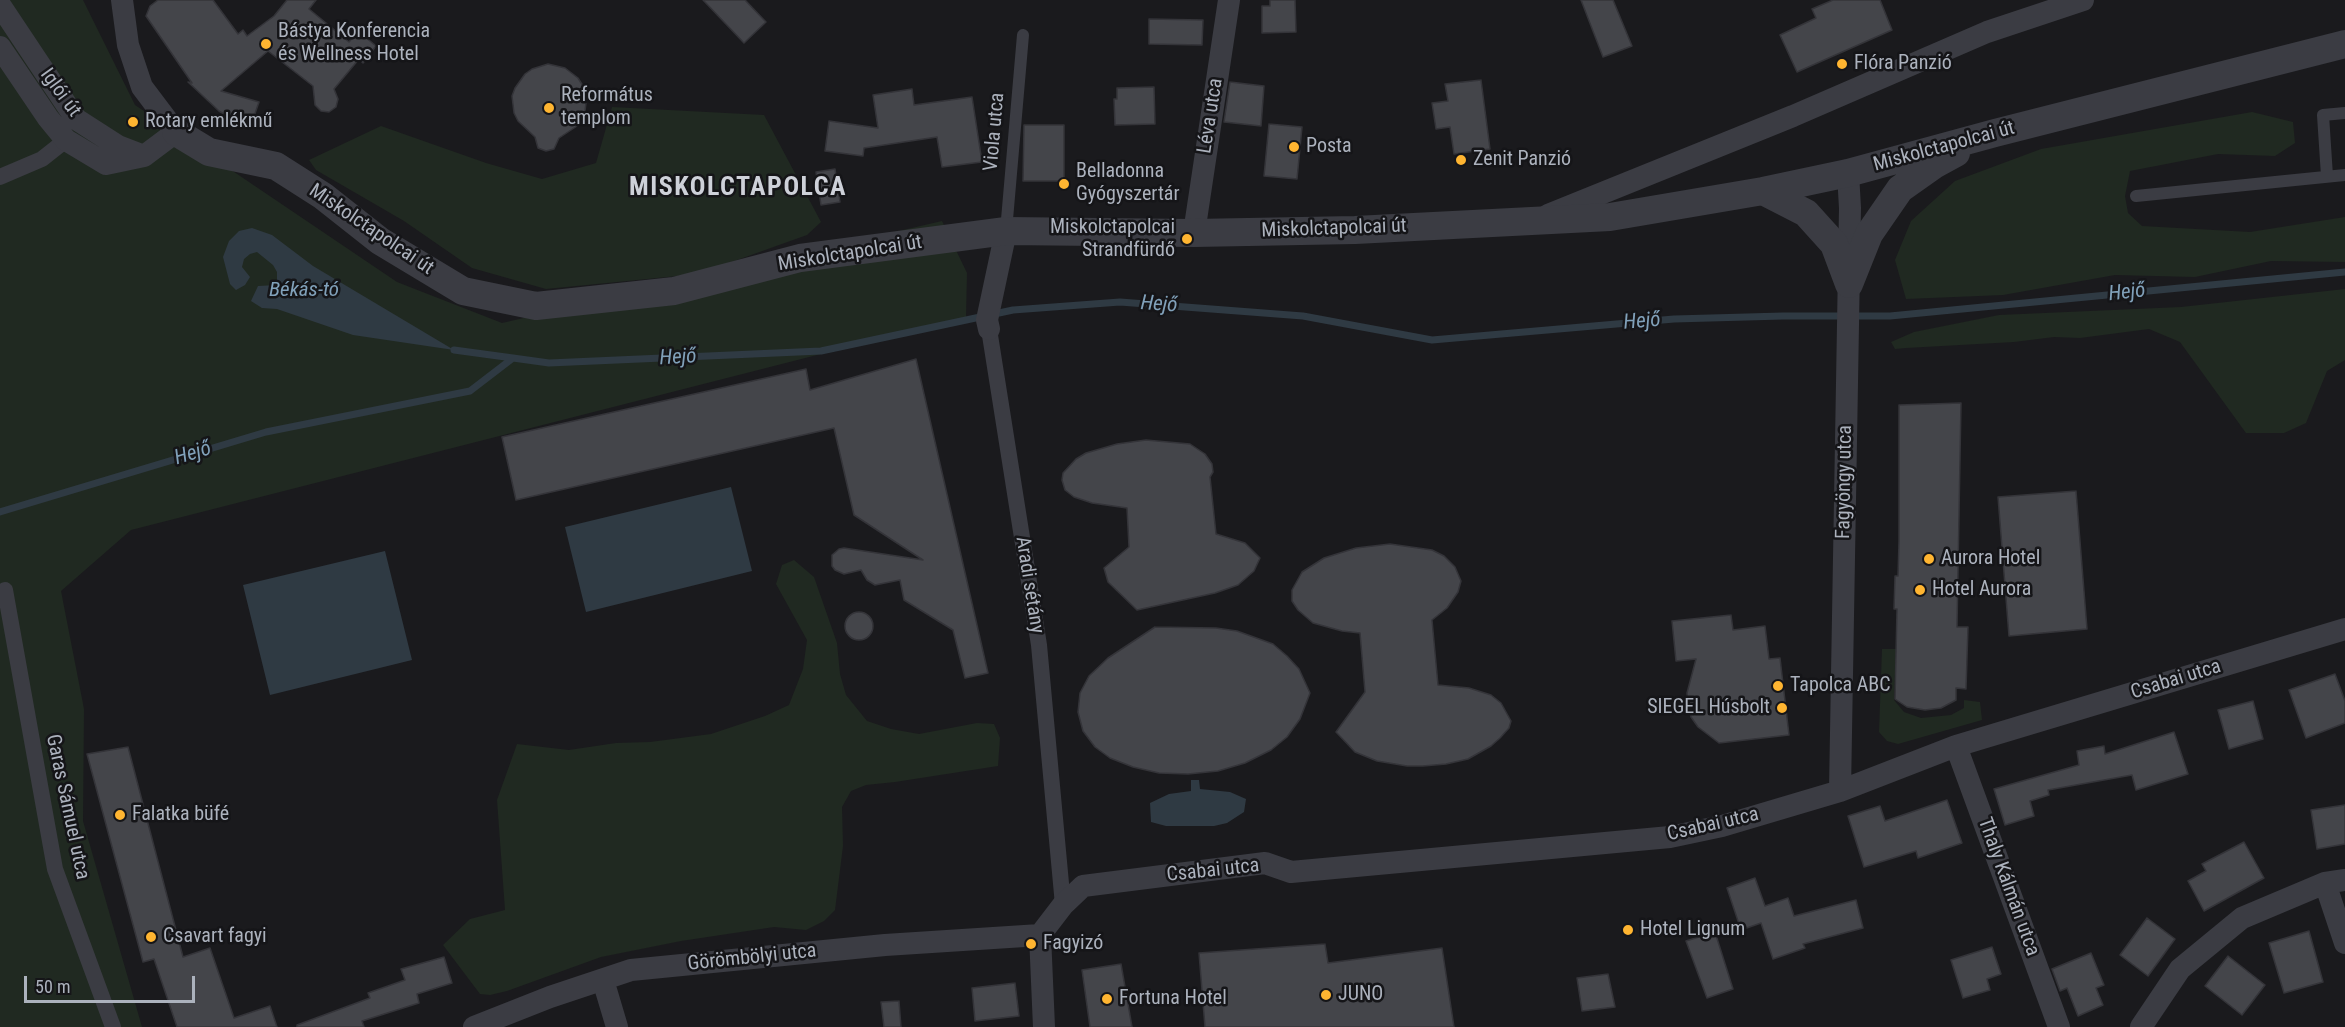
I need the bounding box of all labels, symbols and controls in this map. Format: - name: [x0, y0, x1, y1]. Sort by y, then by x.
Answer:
- place label: Bástya Konferencia és Wellness Hotel: [278, 20, 430, 67]
- marker: Bástya Konferencia és Wellness Hotel: [259, 37, 273, 51]
- place label: Flóra Panzió: [1854, 52, 1952, 76]
- marker: Flóra Panzió: [1835, 57, 1849, 71]
- street label: Iglói út: [34, 64, 86, 122]
- street label: Léva utca: [1193, 77, 1229, 155]
- place label: Református templom: [561, 84, 653, 131]
- street label: Viola utca: [980, 92, 1010, 172]
- marker: Református templom: [542, 101, 556, 115]
- place label: Rotary emlékmű: [145, 110, 272, 134]
- marker: Rotary emlékmű: [126, 115, 140, 129]
- street label: Miskolctapolcai út: [1871, 117, 2017, 177]
- place label: Posta: [1306, 135, 1352, 159]
- marker: Posta: [1287, 140, 1301, 154]
- place label: Zenit Panzió: [1473, 148, 1571, 172]
- marker: Zenit Panzió: [1454, 153, 1468, 167]
- place label: Belladonna Gyógyszertár: [1076, 160, 1180, 207]
- district label: MISKOLCTAPOLCA: [629, 172, 847, 204]
- marker: Belladonna Gyógyszertár: [1057, 177, 1071, 191]
- street label: Miskolctapolcai út: [304, 179, 438, 281]
- street label: Miskolctapolcai út: [1261, 214, 1407, 244]
- place label: Miskolctapolcai Strandfürdő: [1050, 216, 1175, 263]
- street label: Miskolctapolcai út: [776, 231, 924, 277]
- marker: Miskolctapolcai Strandfürdő: [1180, 232, 1194, 246]
- water label: Békás-tó: [269, 278, 339, 304]
- water label: Hejő: [2107, 279, 2147, 307]
- water label: Hejő: [1140, 291, 1178, 319]
- water label: Hejő: [1622, 308, 1662, 336]
- water label: Hejő: [659, 344, 697, 372]
- street label: Fagyöngy utca: [1832, 425, 1858, 539]
- water label: Hejő: [172, 437, 214, 471]
- street label: Aradi sétány: [1009, 535, 1049, 635]
- place label: Aurora Hotel: [1941, 547, 2040, 571]
- marker: Aurora Hotel: [1922, 552, 1936, 566]
- place label: Hotel Aurora: [1932, 578, 2031, 602]
- marker: Hotel Aurora: [1913, 583, 1927, 597]
- street label: Csabai utca: [2128, 655, 2224, 705]
- place label: Tapolca ABC: [1790, 674, 1891, 698]
- marker: Tapolca ABC: [1771, 679, 1785, 693]
- place label: SIEGEL Húsbolt: [1647, 696, 1770, 720]
- marker: SIEGEL Húsbolt: [1775, 701, 1789, 715]
- street label: Garas Sámuel utca: [40, 732, 94, 882]
- place label: Falatka büfé: [132, 803, 229, 827]
- street label: Csabai utca: [1665, 803, 1761, 847]
- marker: Falatka büfé: [113, 808, 127, 822]
- street label: Thaly Kálmán utca: [1972, 815, 2044, 959]
- street label: Csabai utca: [1165, 854, 1261, 888]
- place label: Hotel Lignum: [1640, 918, 1745, 942]
- marker: Hotel Lignum: [1621, 923, 1635, 937]
- place label: Csavart fagyi: [163, 925, 267, 949]
- marker: Csavart fagyi: [144, 930, 158, 944]
- place label: Fagyizó: [1043, 932, 1103, 956]
- marker: Fagyizó: [1024, 937, 1038, 951]
- street label: Görömbölyi utca: [686, 939, 818, 977]
- scale bar: [27, 964, 198, 1002]
- text: 50 m: [35, 976, 70, 997]
- place label: JUNO: [1338, 983, 1383, 1007]
- place label: Fortuna Hotel: [1119, 987, 1227, 1011]
- marker: JUNO: [1319, 988, 1333, 1002]
- marker: Fortuna Hotel: [1100, 992, 1114, 1006]

